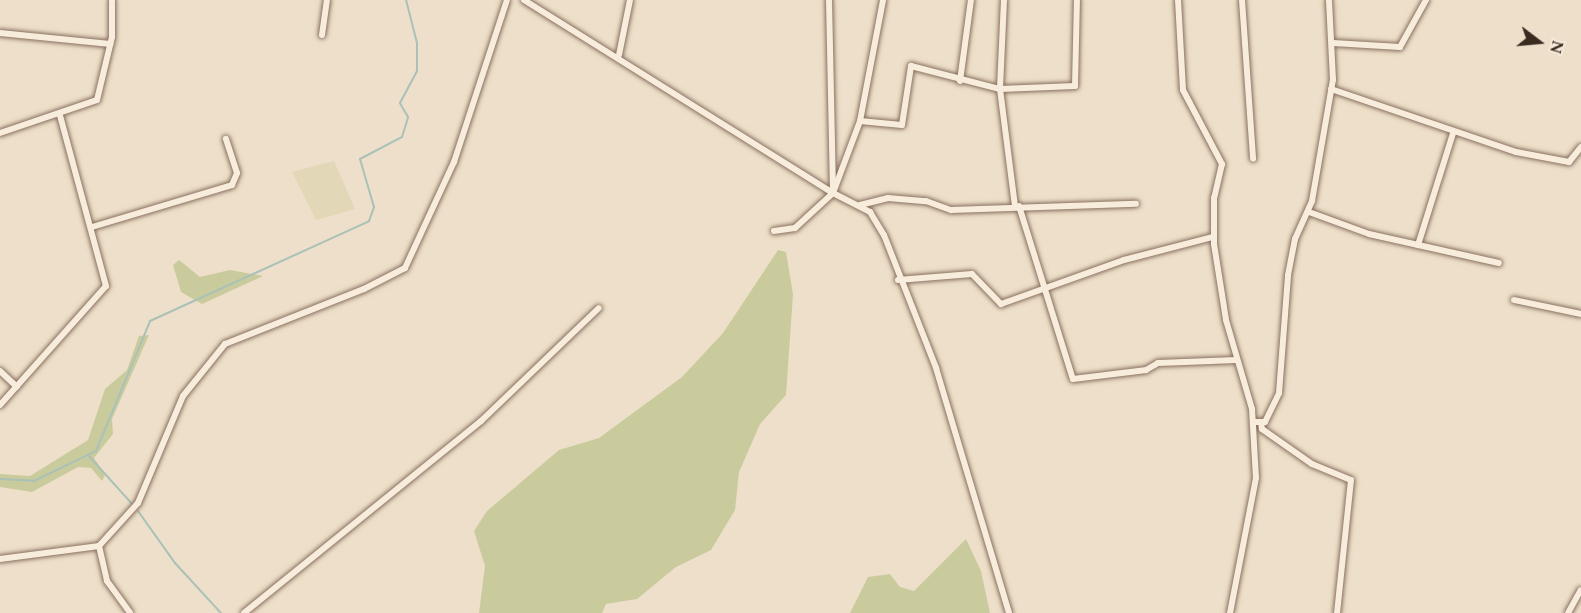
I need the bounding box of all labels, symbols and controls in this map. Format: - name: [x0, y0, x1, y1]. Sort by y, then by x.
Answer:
- north arrow: [1509, 12, 1569, 72]
- text: N: [1543, 37, 1570, 57]

